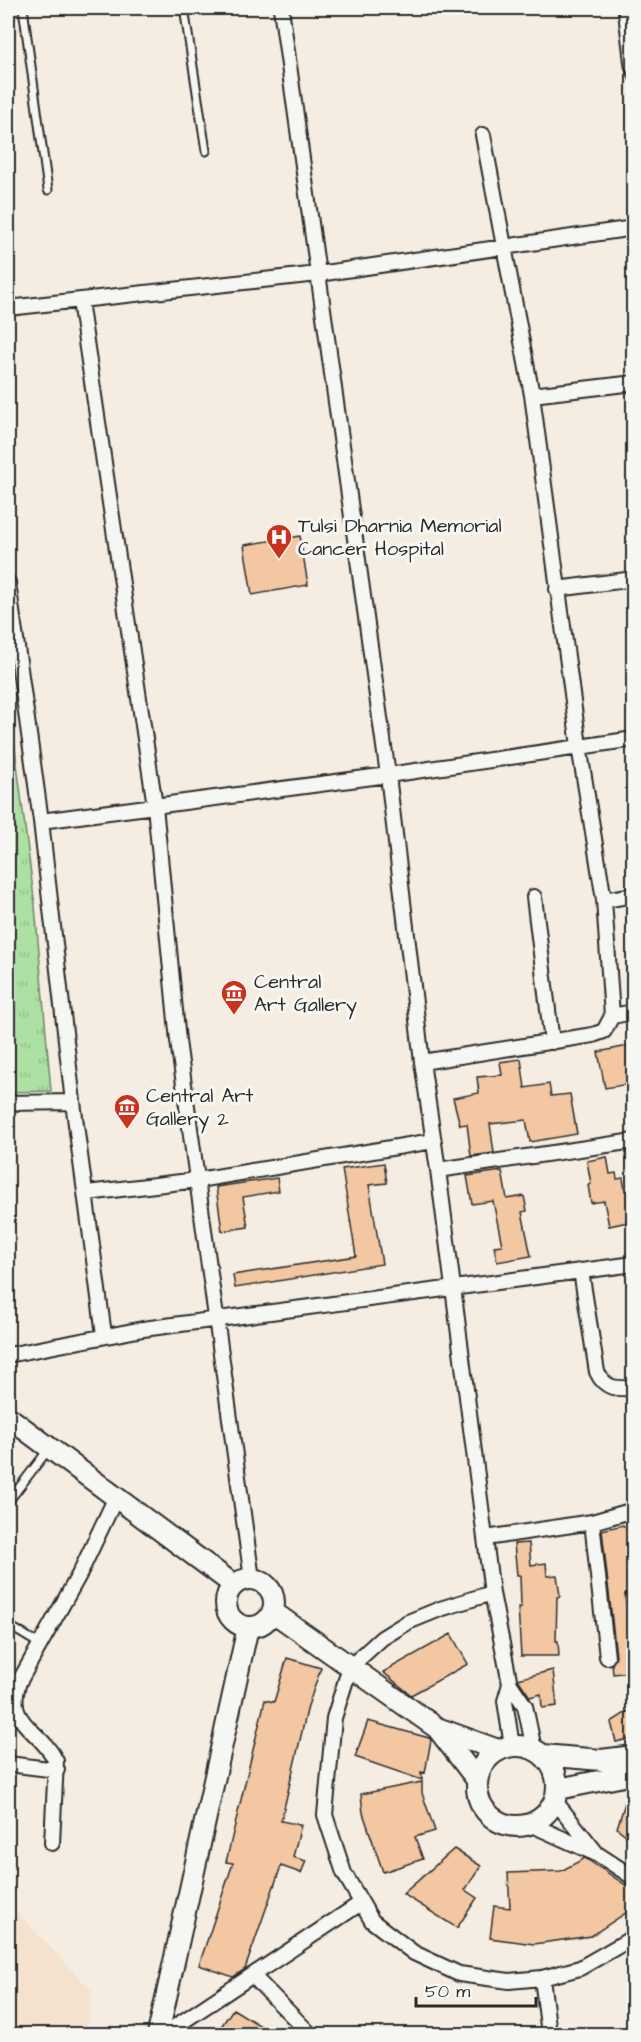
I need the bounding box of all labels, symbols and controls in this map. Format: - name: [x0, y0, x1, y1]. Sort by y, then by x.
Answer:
- place label: Tulsi Dharnia Memorial Cancer Hospital: [298, 512, 502, 563]
- hospital icon: Tulsi Dharnia Memorial Cancer Hospital: [264, 522, 294, 560]
- place label: Central Art Gallery: [254, 968, 357, 1020]
- museum icon: Central Art Gallery: [219, 978, 249, 1016]
- place label: Central Art Gallery 2: [146, 1082, 253, 1134]
- museum icon: Central Art Gallery 2: [112, 1092, 142, 1130]
- scale bar: [416, 1970, 536, 2008]
- text: 50 m: [425, 1979, 470, 2004]

